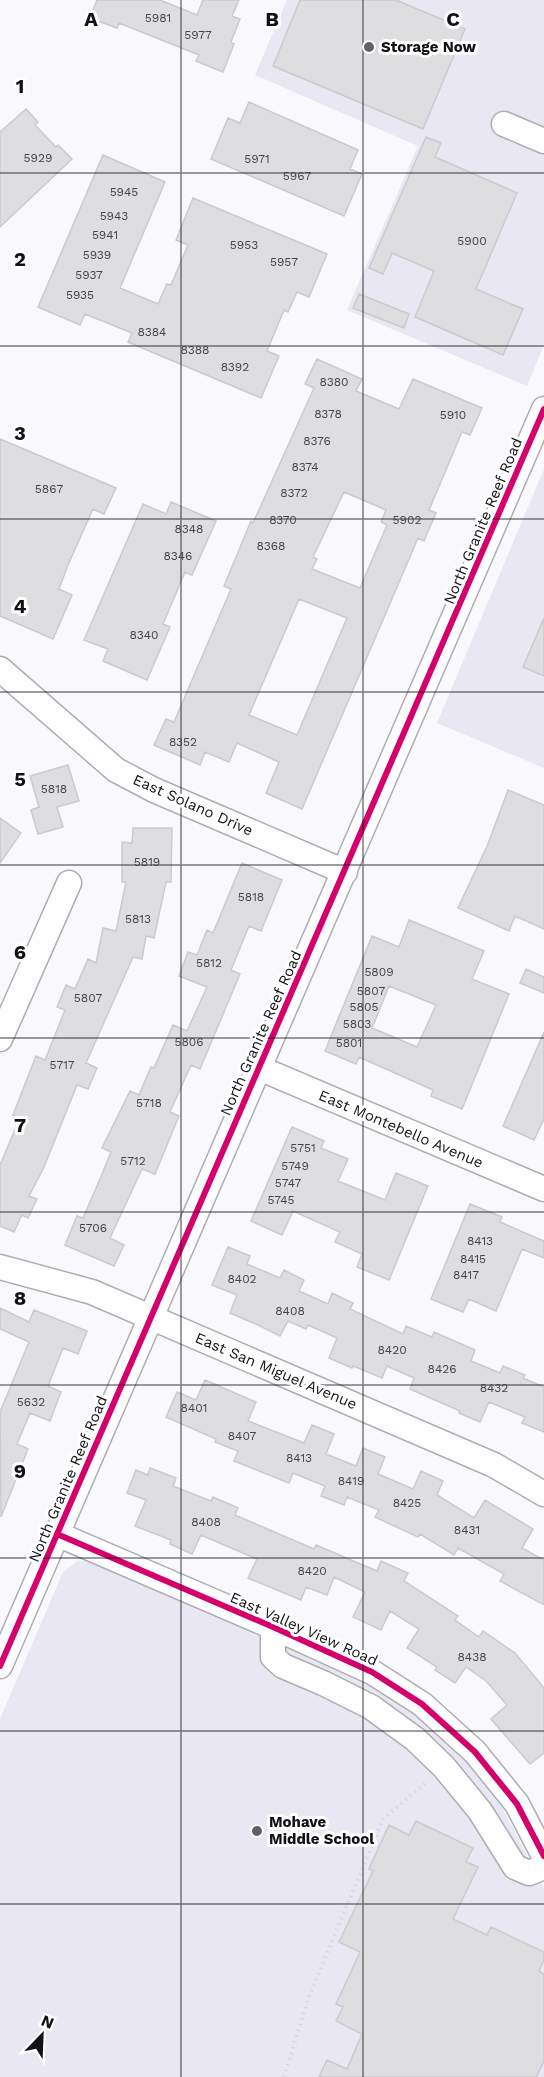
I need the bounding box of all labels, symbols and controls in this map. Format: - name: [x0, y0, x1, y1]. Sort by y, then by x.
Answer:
- text: A: [84, 7, 98, 31]
- text: B: [265, 7, 279, 31]
- text: C: [446, 7, 460, 31]
- house number: 5981: [145, 11, 171, 25]
- house number: 5977: [184, 28, 212, 42]
- place label: Storage Now: [381, 38, 477, 56]
- marker: Storage Now: [362, 40, 376, 54]
- text: 1: [16, 74, 24, 98]
- house number: 5929: [24, 151, 52, 165]
- house number: 5971: [244, 152, 270, 166]
- house number: 5967: [283, 169, 311, 183]
- house number: 5945: [110, 185, 138, 199]
- house number: 5943: [100, 209, 128, 223]
- house number: 5941: [92, 228, 118, 242]
- house number: 5900: [457, 234, 487, 248]
- house number: 5953: [230, 238, 258, 252]
- text: 2: [14, 247, 26, 271]
- house number: 5939: [83, 248, 111, 262]
- house number: 5957: [270, 255, 298, 269]
- house number: 5937: [75, 268, 103, 282]
- house number: 5935: [66, 288, 94, 302]
- house number: 8384: [138, 325, 166, 339]
- house number: 8388: [181, 343, 209, 357]
- house number: 8392: [221, 360, 249, 374]
- house number: 8380: [319, 375, 349, 389]
- house number: 8378: [314, 407, 342, 421]
- house number: 5910: [440, 408, 466, 422]
- text: 3: [14, 421, 26, 445]
- house number: 8376: [303, 434, 331, 448]
- street label: North Granite Reef Road: [440, 435, 526, 607]
- house number: 8374: [292, 460, 318, 474]
- house number: 5867: [35, 482, 63, 496]
- house number: 8372: [280, 486, 308, 500]
- house number: 8370: [269, 513, 297, 527]
- house number: 5902: [393, 513, 421, 527]
- house number: 8348: [175, 522, 203, 536]
- house number: 8368: [257, 539, 285, 553]
- house number: 8346: [164, 549, 192, 563]
- text: 4: [14, 594, 27, 618]
- house number: 8340: [130, 628, 158, 642]
- house number: 8352: [169, 735, 197, 749]
- text: 5: [14, 767, 26, 791]
- street label: East Solano Drive: [130, 770, 256, 840]
- house number: 5818: [41, 782, 67, 796]
- house number: 5819: [134, 855, 160, 869]
- house number: 5818: [238, 890, 264, 904]
- house number: 5813: [125, 912, 151, 926]
- text: 6: [14, 940, 26, 964]
- street label: North Granite Reef Road: [216, 948, 306, 1118]
- house number: 5812: [196, 956, 222, 970]
- house number: 5809: [364, 965, 394, 979]
- house number: 5807: [357, 984, 385, 998]
- house number: 5807: [74, 991, 102, 1005]
- house number: 5805: [350, 1000, 378, 1014]
- house number: 5803: [343, 1017, 371, 1031]
- house number: 5806: [174, 1035, 204, 1049]
- house number: 5801: [336, 1036, 362, 1050]
- house number: 5717: [49, 1058, 75, 1072]
- street label: East Montebello Avenue: [316, 1086, 486, 1172]
- house number: 5718: [136, 1096, 162, 1110]
- text: 7: [14, 1113, 26, 1137]
- house number: 5751: [290, 1141, 316, 1155]
- house number: 5712: [120, 1154, 146, 1168]
- house number: 5749: [281, 1159, 309, 1173]
- house number: 5747: [275, 1176, 301, 1190]
- house number: 5745: [267, 1193, 295, 1207]
- house number: 5706: [79, 1221, 107, 1235]
- house number: 8413: [467, 1234, 493, 1248]
- house number: 8415: [460, 1252, 486, 1266]
- house number: 8417: [453, 1268, 479, 1282]
- house number: 8402: [227, 1272, 257, 1286]
- text: 8: [14, 1286, 26, 1310]
- house number: 8408: [275, 1304, 305, 1318]
- street label: East San Miguel Avenue: [192, 1329, 360, 1413]
- house number: 8420: [377, 1343, 407, 1357]
- house number: 8426: [427, 1362, 457, 1376]
- house number: 8432: [480, 1381, 508, 1395]
- street label: North Granite Reef Road: [25, 1393, 111, 1565]
- house number: 5632: [17, 1395, 45, 1409]
- house number: 8401: [181, 1401, 207, 1415]
- house number: 8407: [228, 1429, 257, 1443]
- house number: 8413: [286, 1451, 312, 1465]
- text: 9: [14, 1459, 26, 1483]
- house number: 8419: [338, 1474, 364, 1488]
- house number: 8425: [393, 1496, 421, 1510]
- house number: 8408: [191, 1515, 221, 1529]
- house number: 8431: [454, 1523, 480, 1537]
- house number: 8420: [297, 1564, 327, 1578]
- street label: East Valley View Road: [227, 1588, 381, 1670]
- house number: 8438: [457, 1650, 487, 1664]
- place label: Mohave Middle School: [269, 1813, 374, 1848]
- marker: Mohave Middle School: [250, 1824, 264, 1838]
- north arrow: [12, 2005, 72, 2065]
- text: N: [38, 2011, 57, 2033]

